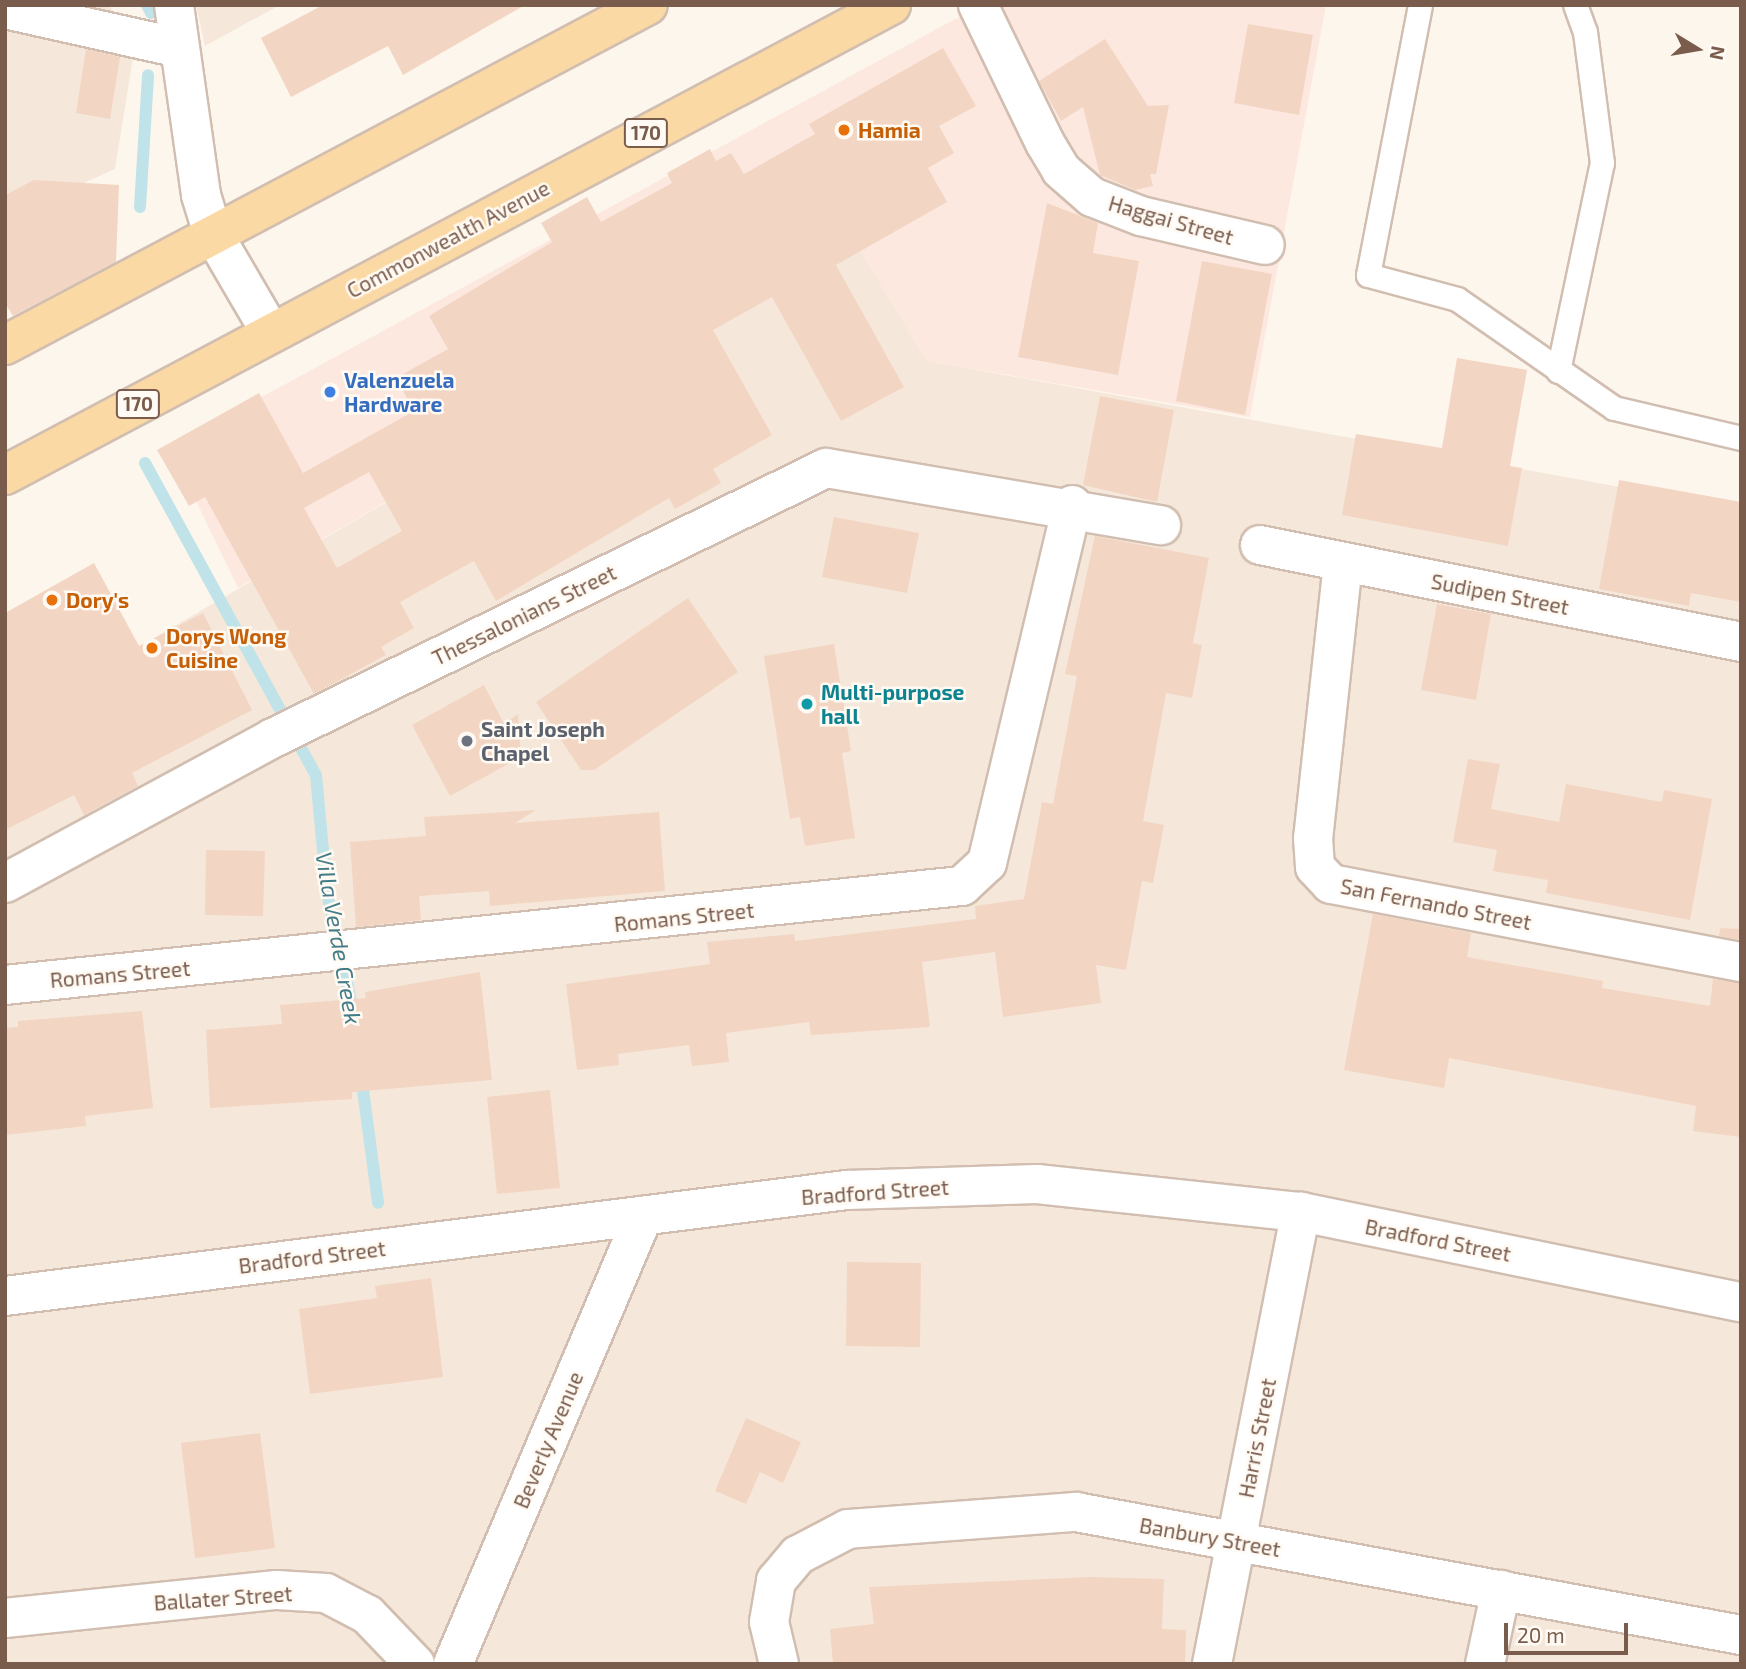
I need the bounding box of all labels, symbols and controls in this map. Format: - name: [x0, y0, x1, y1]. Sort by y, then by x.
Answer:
- north arrow: [1662, 14, 1732, 84]
- text: N: [1706, 44, 1731, 62]
- place label: Hamia: [858, 117, 921, 143]
- road number: 170: [623, 118, 669, 148]
- marker: Hamia: [836, 122, 852, 138]
- street label: Commonwealth Avenue: [342, 175, 554, 303]
- street label: Haggai Street: [1106, 190, 1236, 250]
- place label: Valenzuela Hardware: [344, 367, 454, 417]
- marker: Valenzuela Hardware: [322, 384, 338, 400]
- road number: 170: [115, 388, 161, 420]
- street label: Thessalonians Street: [428, 559, 620, 671]
- street label: Sudipen Street: [1429, 568, 1571, 620]
- place label: Dory's: [66, 587, 129, 613]
- marker: Dory's: [44, 592, 60, 608]
- place label: Dorys Wong Cuisine: [166, 623, 287, 673]
- marker: Dorys Wong Cuisine: [144, 640, 160, 656]
- place label: Multi-purpose hall: [821, 679, 964, 729]
- marker: Multi-purpose hall: [799, 696, 815, 712]
- place label: Saint Joseph Chapel: [481, 716, 605, 766]
- marker: Saint Joseph Chapel: [459, 733, 475, 749]
- water label: Villa Verde Creek: [310, 849, 368, 1027]
- street label: San Fernando Street: [1338, 873, 1534, 935]
- street label: Romans Street: [613, 897, 755, 937]
- street label: Romans Street: [49, 955, 191, 993]
- street label: Bradford Street: [800, 1174, 950, 1210]
- street label: Bradford Street: [1363, 1214, 1513, 1266]
- street label: Bradford Street: [237, 1235, 387, 1279]
- street label: Beverly Avenue: [508, 1367, 588, 1513]
- street label: Harris Street: [1233, 1376, 1281, 1500]
- street label: Banbury Street: [1137, 1512, 1283, 1562]
- street label: Ballater Street: [153, 1581, 293, 1615]
- scale bar: [1508, 1610, 1632, 1654]
- text: 20 m: [1517, 1622, 1565, 1647]

